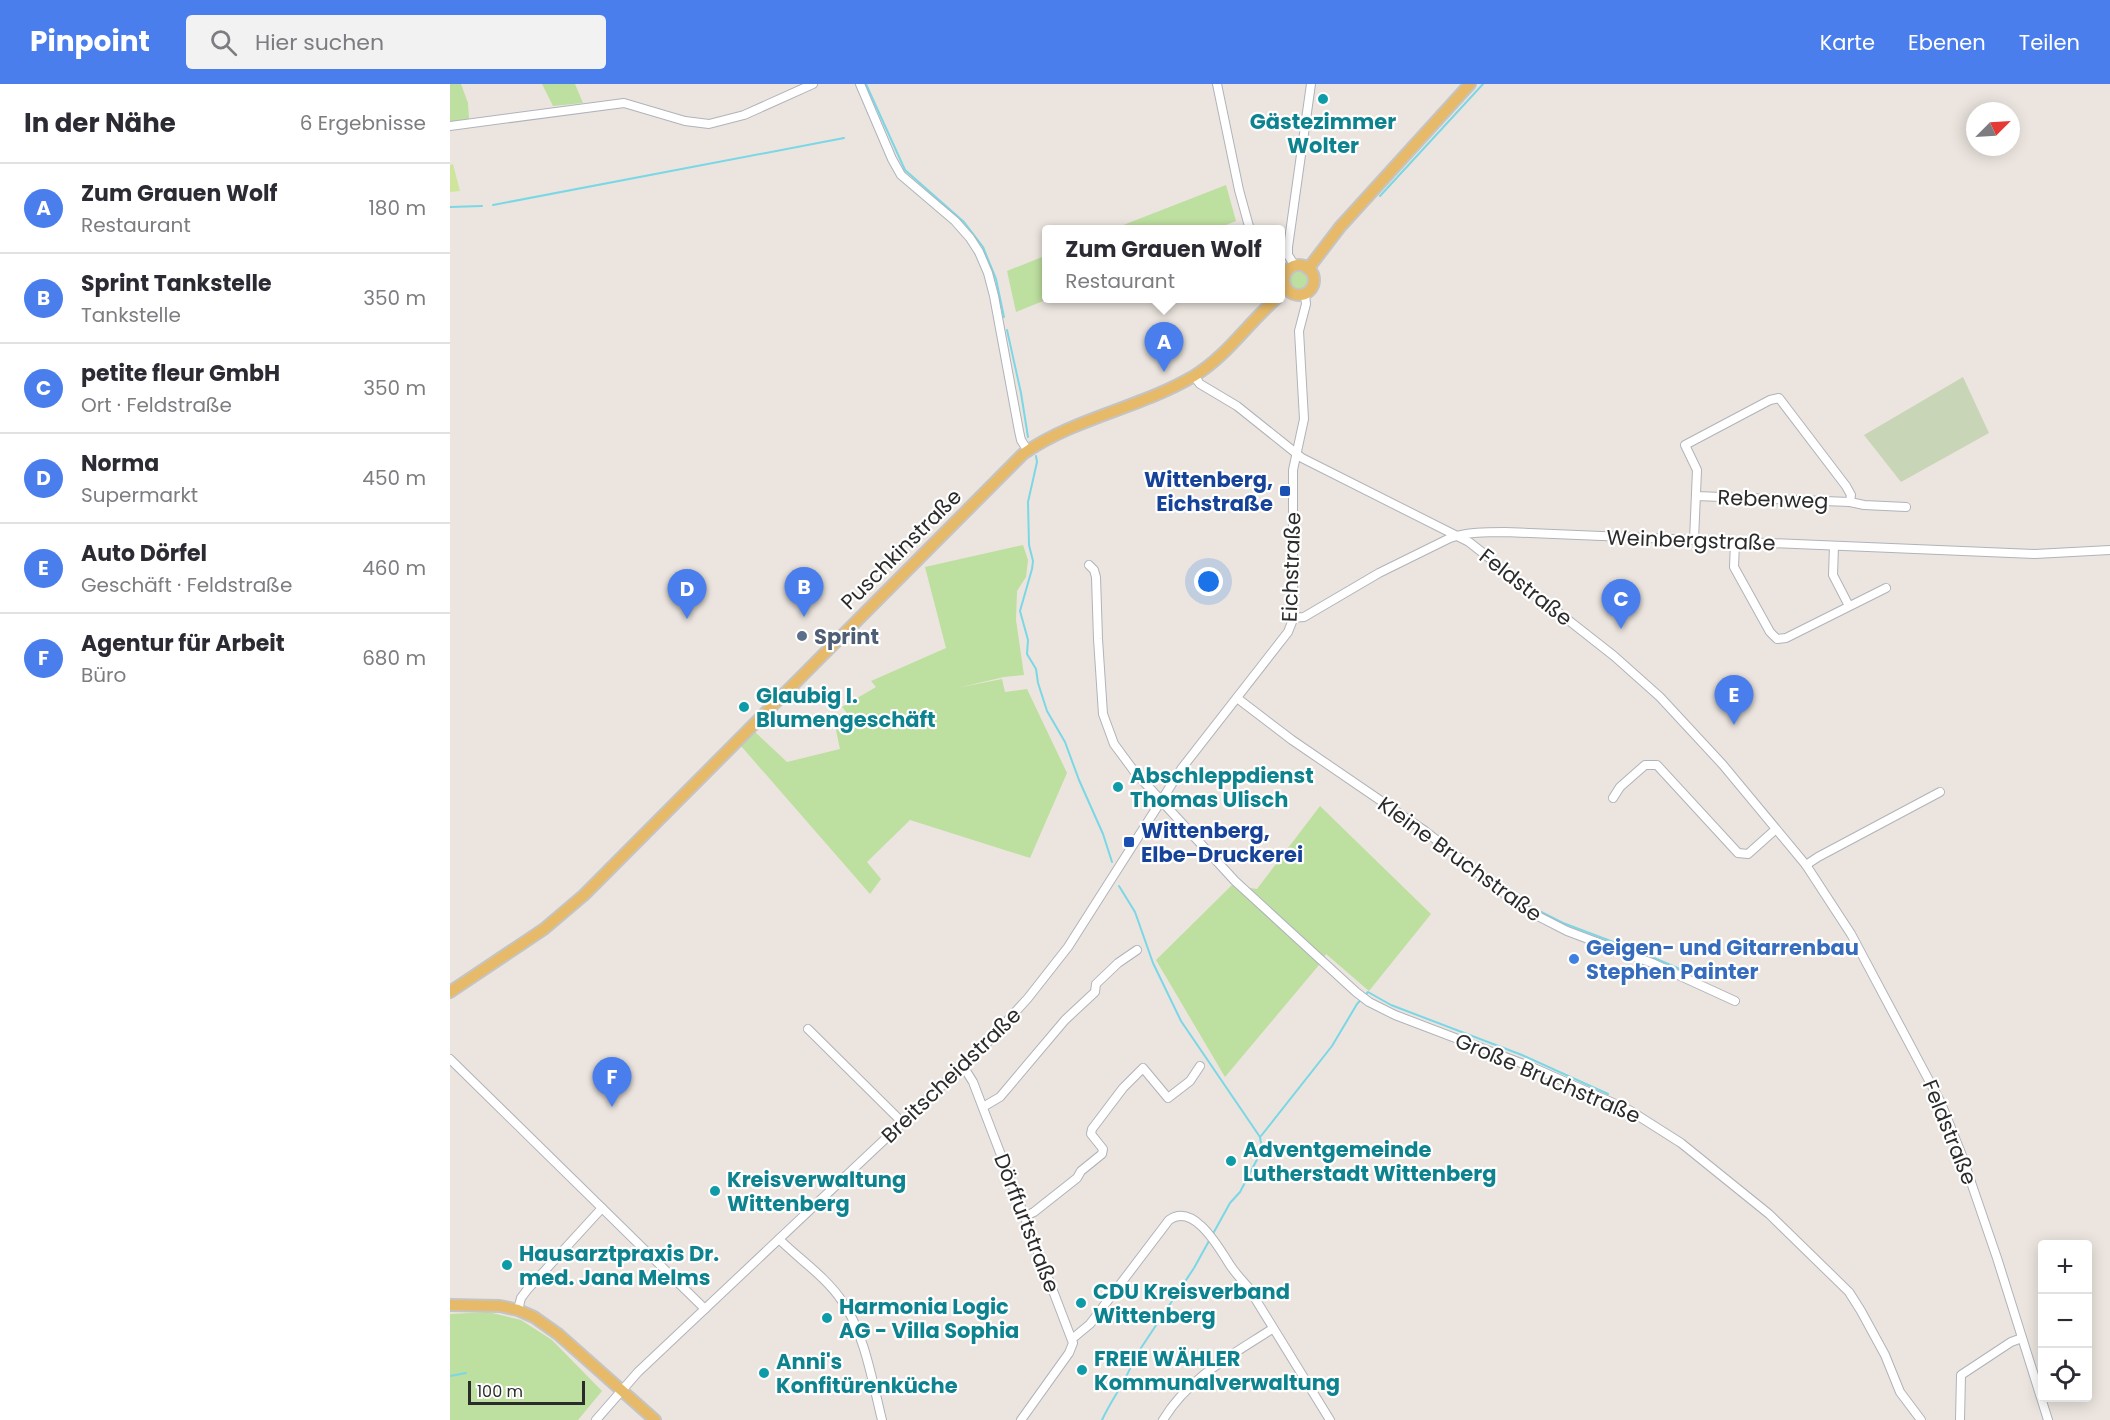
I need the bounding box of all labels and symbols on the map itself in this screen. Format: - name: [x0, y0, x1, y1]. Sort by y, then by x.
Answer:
- marker: Gästezimmer Wolter: [1316, 92, 1330, 106]
- north arrow: [1966, 102, 2020, 156]
- place label: Gästezimmer Wolter: [1250, 107, 1396, 160]
- pin: A: [1144, 322, 1184, 372]
- place label: Wittenberg, Eichstraße: [1144, 465, 1273, 518]
- street label: Puschkinstraße: [834, 482, 968, 616]
- street label: Rebenweg: [1717, 483, 1829, 515]
- marker: Wittenberg, Eichstraße: [1278, 484, 1292, 498]
- street label: Eichstraße: [1275, 511, 1307, 623]
- street label: Weinbergstraße: [1606, 523, 1776, 557]
- street label: Feldstraße: [1473, 541, 1579, 633]
- your location: [1194, 567, 1223, 596]
- pin: B: [784, 568, 824, 617]
- pin: D: [668, 570, 706, 619]
- pin: C: [1602, 580, 1640, 629]
- place label: Sprint: [814, 622, 879, 651]
- marker: Sprint: [795, 629, 809, 643]
- pin: E: [1714, 676, 1754, 725]
- place label: Glaubig I. Blumengeschäft: [756, 681, 936, 734]
- marker: Glaubig I. Blumengeschäft: [737, 700, 751, 714]
- place label: Abschleppdienst Thomas Ulisch: [1130, 761, 1314, 814]
- marker: Abschleppdienst Thomas Ulisch: [1111, 780, 1125, 794]
- street label: Kleine Bruchstraße: [1372, 790, 1548, 928]
- place label: Wittenberg, Elbe-Druckerei: [1141, 816, 1303, 869]
- marker: Wittenberg, Elbe-Druckerei: [1122, 835, 1136, 849]
- place label: Geigen- und Gitarrenbau Stephen Painter: [1586, 933, 1859, 986]
- marker: Geigen- und Gitarrenbau Stephen Painter: [1567, 952, 1581, 966]
- street label: Breitscheidstraße: [875, 1001, 1027, 1149]
- street label: Große Bruchstraße: [1451, 1026, 1645, 1130]
- pin: F: [592, 1058, 632, 1107]
- street label: Feldstraße: [1916, 1075, 1984, 1189]
- place label: Adventgemeinde Lutherstadt Wittenberg: [1243, 1135, 1496, 1188]
- street label: Dörffurtstraße: [987, 1149, 1067, 1297]
- marker: Adventgemeinde Lutherstadt Wittenberg: [1224, 1154, 1238, 1168]
- place label: Kreisverwaltung Wittenberg: [727, 1165, 906, 1218]
- marker: Kreisverwaltung Wittenberg: [708, 1184, 722, 1198]
- place label: Hausarztpraxis Dr. med. Jana Melms: [519, 1239, 719, 1292]
- marker: Hausarztpraxis Dr. med. Jana Melms: [500, 1258, 514, 1272]
- place label: CDU Kreisverband Wittenberg: [1093, 1277, 1290, 1330]
- place label: Harmonia Logic AG - Villa Sophia: [839, 1292, 1019, 1345]
- marker: CDU Kreisverband Wittenberg: [1074, 1296, 1088, 1310]
- marker: Harmonia Logic AG - Villa Sophia: [820, 1311, 834, 1325]
- place label: FREIE WÄHLER Kommunalverwaltung: [1094, 1344, 1340, 1397]
- place label: Anni's Konfitürenküche: [776, 1347, 958, 1400]
- marker: FREIE WÄHLER Kommunalverwaltung: [1075, 1363, 1089, 1377]
- marker: Anni's Konfitürenküche: [757, 1366, 771, 1380]
- scale bar: [468, 1378, 585, 1406]

